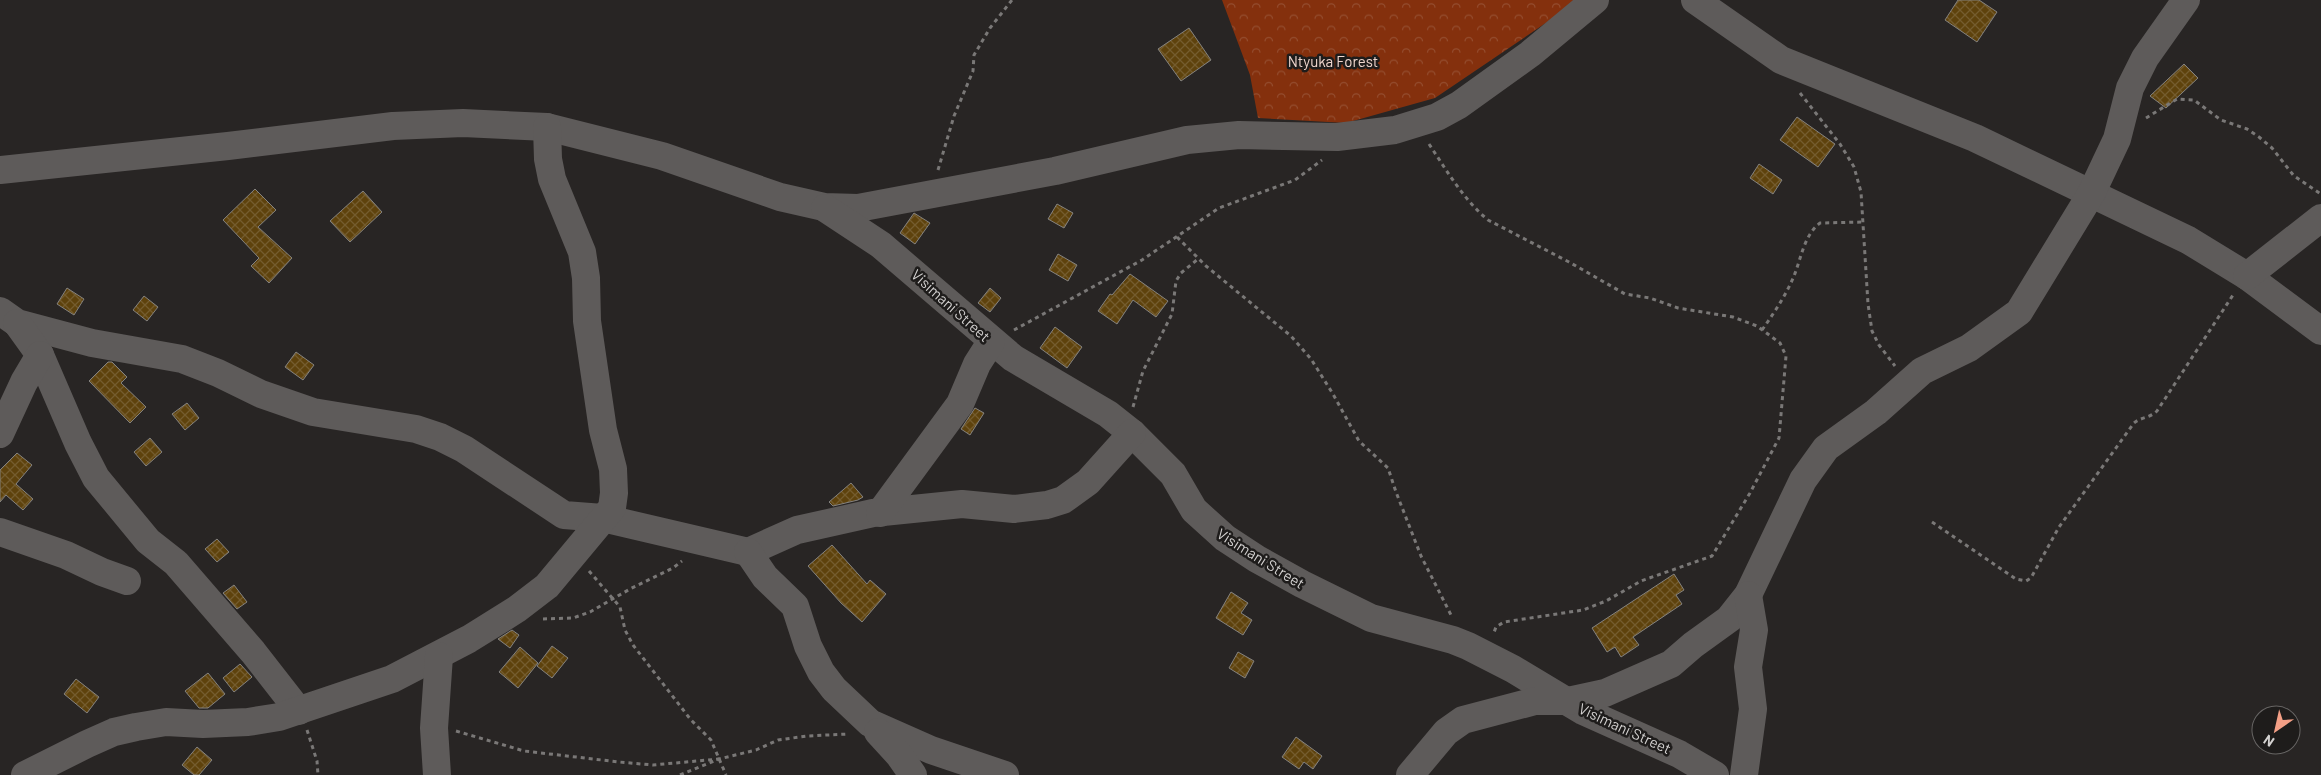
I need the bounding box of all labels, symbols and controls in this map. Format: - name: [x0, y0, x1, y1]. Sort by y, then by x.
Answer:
- park label: Ntyuka Forest: [1288, 52, 1378, 70]
- street label: Visimani Street: [908, 265, 994, 345]
- street label: Visimani Street: [1214, 524, 1308, 592]
- street label: Visimani Street: [1576, 699, 1674, 757]
- north arrow: [2251, 705, 2301, 755]
- text: N: [2260, 732, 2277, 751]

